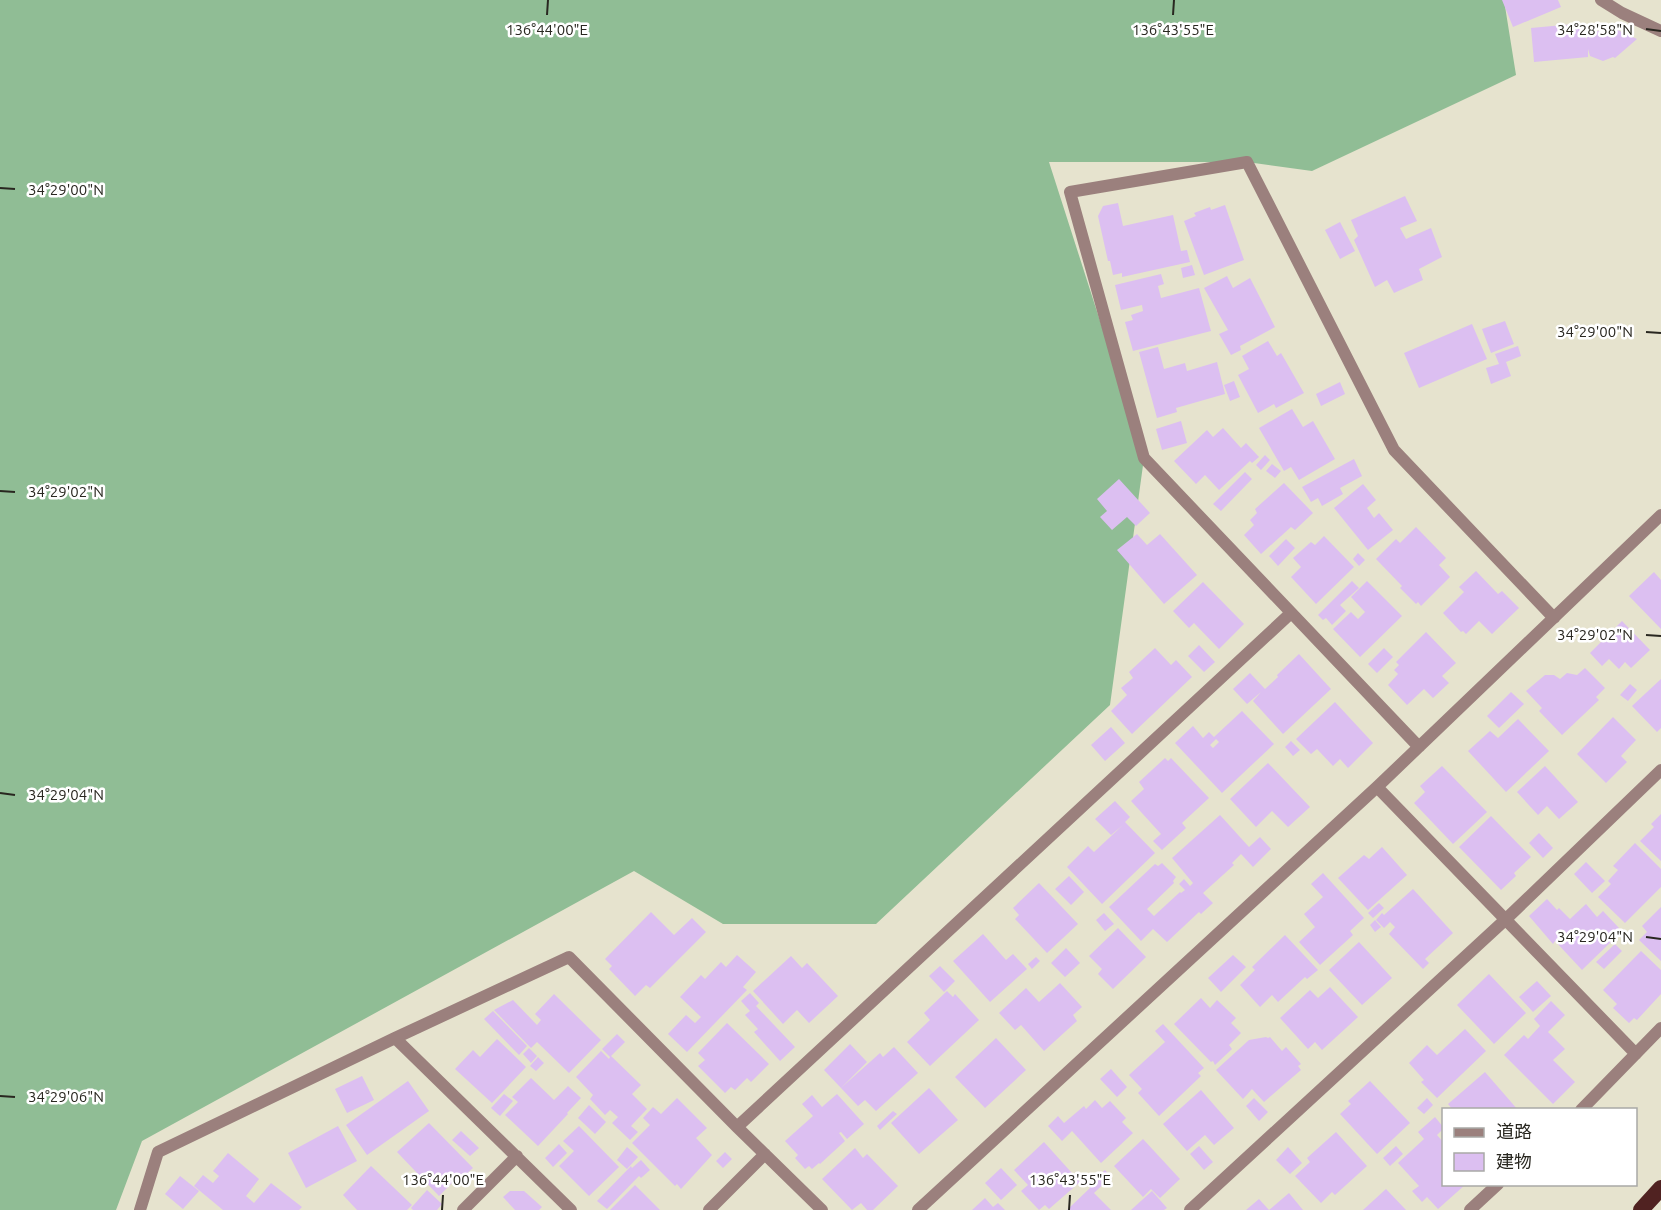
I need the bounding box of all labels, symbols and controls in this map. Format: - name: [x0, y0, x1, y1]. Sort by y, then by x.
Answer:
- text: 136°44'00"E: [506, 21, 588, 38]
- text: 136°43'55"E: [1132, 21, 1214, 38]
- text: 34°28'58"N: [1557, 21, 1633, 38]
- text: 34°29'00"N: [28, 181, 104, 198]
- text: 34°29'00"N: [1557, 323, 1633, 340]
- text: 34°29'02"N: [28, 483, 104, 500]
- text: 34°29'02"N: [1557, 626, 1633, 643]
- text: 34°29'04"N: [28, 786, 104, 803]
- text: 34°29'04"N: [1557, 928, 1633, 945]
- text: 34°29'06"N: [28, 1088, 104, 1105]
- legend: [1442, 1108, 1637, 1186]
- text: 道路: [1496, 1121, 1532, 1141]
- text: 建物: [1496, 1151, 1532, 1171]
- text: 136°44'00"E: [402, 1171, 484, 1188]
- text: 136°43'55"E: [1029, 1171, 1111, 1188]

